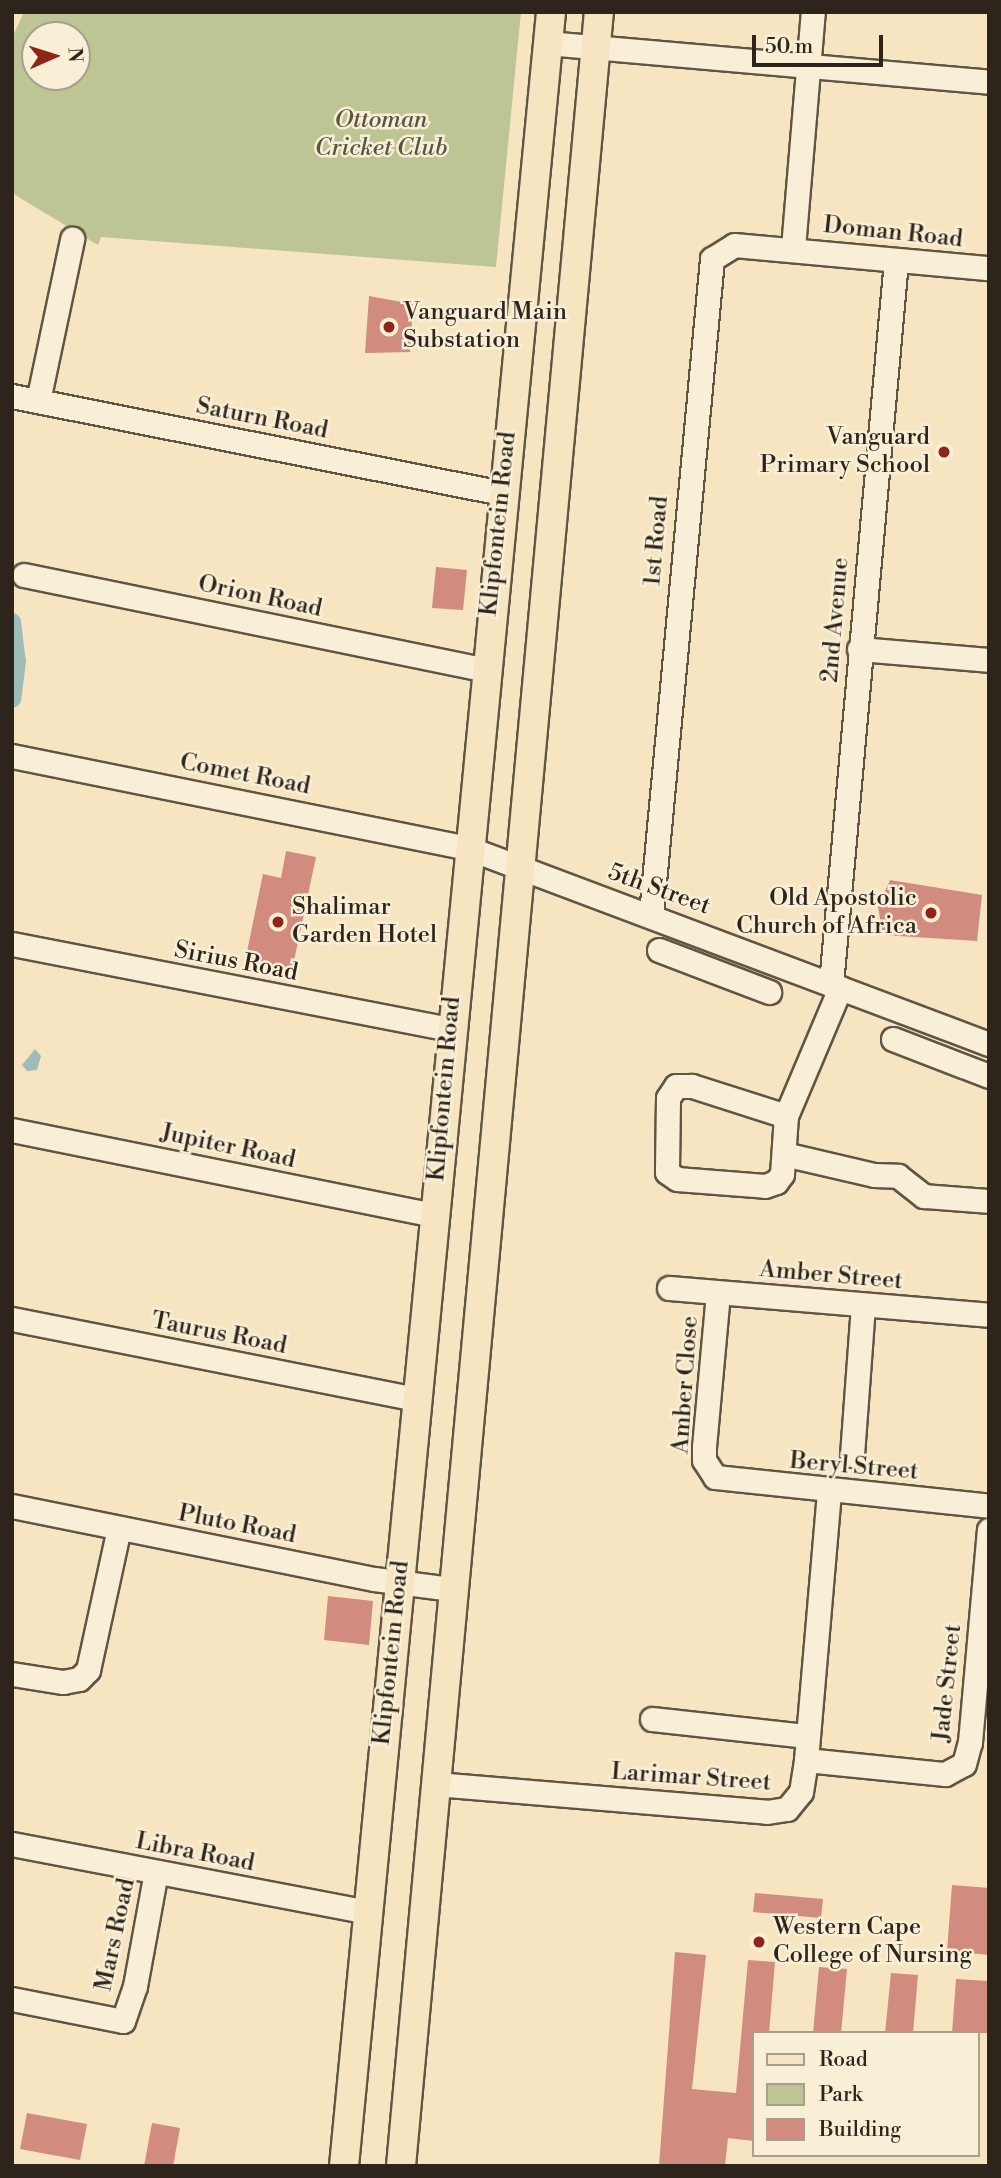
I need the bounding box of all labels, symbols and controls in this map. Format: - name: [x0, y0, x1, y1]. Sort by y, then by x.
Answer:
- north arrow: [21, 21, 91, 91]
- scale bar: [756, 21, 887, 65]
- text: 50 m: [765, 34, 813, 60]
- text: N: [63, 47, 87, 63]
- park label: Ottoman Cricket Club: [315, 107, 447, 163]
- street label: Doman Road: [822, 211, 964, 255]
- place label: Vanguard Main Substation: [403, 299, 567, 355]
- marker: Vanguard Main Substation: [381, 319, 397, 335]
- street label: Saturn Road: [194, 392, 330, 446]
- place label: Vanguard Primary School: [760, 424, 930, 480]
- street label: Klipfontein Road: [475, 430, 523, 618]
- marker: Vanguard Primary School: [936, 444, 952, 460]
- street label: 1st Road: [639, 495, 675, 587]
- street label: 2nd Avenue: [816, 556, 856, 684]
- street label: Orion Road: [195, 570, 325, 624]
- street label: Comet Road: [177, 748, 313, 802]
- street label: 5th Street: [604, 858, 714, 922]
- place label: Old Apostolic Church of Africa: [736, 885, 917, 941]
- place label: Shalimar Garden Hotel: [292, 894, 437, 950]
- marker: Old Apostolic Church of Africa: [923, 905, 939, 921]
- marker: Shalimar Garden Hotel: [270, 914, 286, 930]
- street label: Sirius Road: [172, 936, 300, 988]
- street label: Klipfontein Road: [423, 995, 467, 1183]
- street label: Jupiter Road: [158, 1119, 298, 1175]
- street label: Amber Street: [758, 1255, 904, 1297]
- street label: Taurus Road: [149, 1307, 289, 1361]
- street label: Amber Close: [667, 1315, 705, 1455]
- street label: Beryl Street: [788, 1447, 920, 1487]
- street label: Pluto Road: [176, 1499, 298, 1551]
- street label: Klipfontein Road: [368, 1559, 416, 1747]
- street label: Jade Street: [928, 1623, 968, 1743]
- street label: Larimar Street: [610, 1758, 772, 1798]
- street label: Libra Road: [133, 1827, 257, 1879]
- street label: Mars Road: [90, 1876, 142, 1994]
- place label: Western Cape College of Nursing: [773, 1914, 972, 1970]
- marker: Western Cape College of Nursing: [751, 1934, 767, 1950]
- legend: [752, 2031, 980, 2157]
- text: Road: [819, 2047, 868, 2073]
- text: Park: [819, 2082, 863, 2108]
- text: Building: [819, 2117, 901, 2143]

